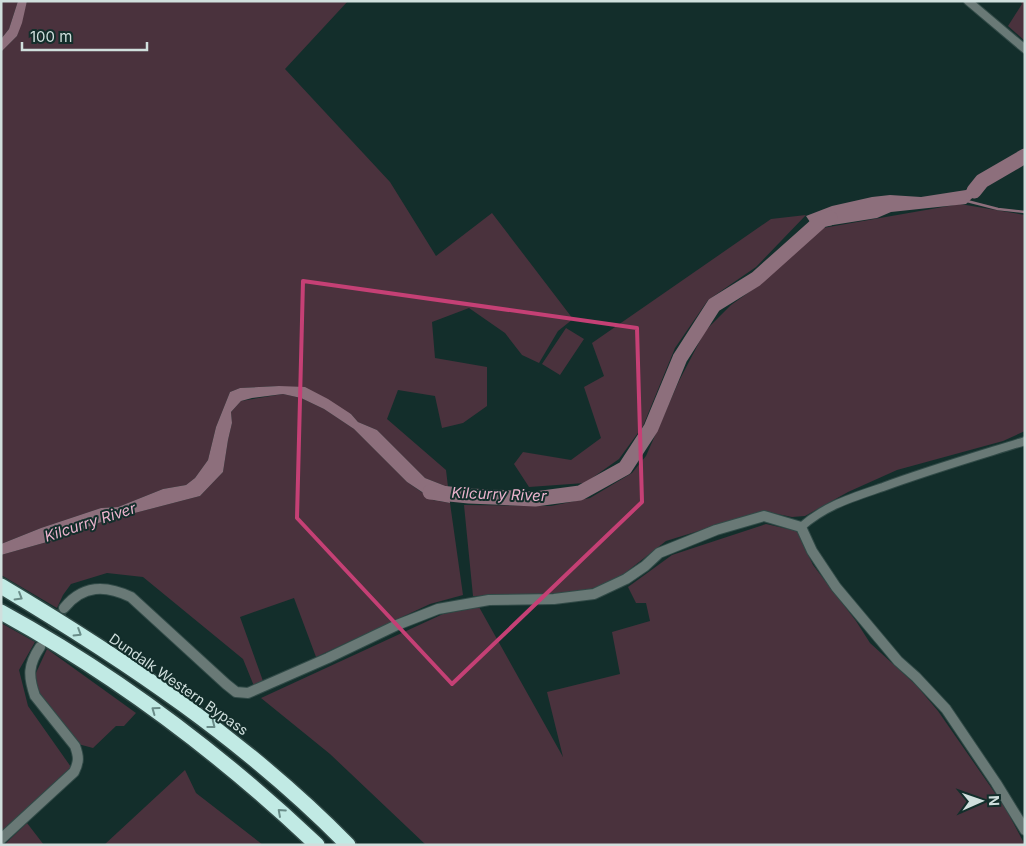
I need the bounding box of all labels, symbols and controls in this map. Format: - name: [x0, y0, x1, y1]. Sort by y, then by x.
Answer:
- scale bar: [22, 20, 148, 52]
- text: 100 m: [30, 27, 72, 46]
- water label: Kilcurry River: [451, 483, 547, 505]
- water label: Kilcurry River: [42, 498, 139, 546]
- one-way arrow: [13, 590, 22, 600]
- one-way arrow: [72, 627, 81, 637]
- street label: Dundalk Western Bypass: [106, 630, 252, 738]
- one-way arrow: [151, 707, 160, 716]
- one-way arrow: [206, 719, 216, 728]
- north arrow: [956, 776, 1006, 826]
- text: N: [986, 795, 1003, 806]
- one-way arrow: [278, 808, 287, 817]

